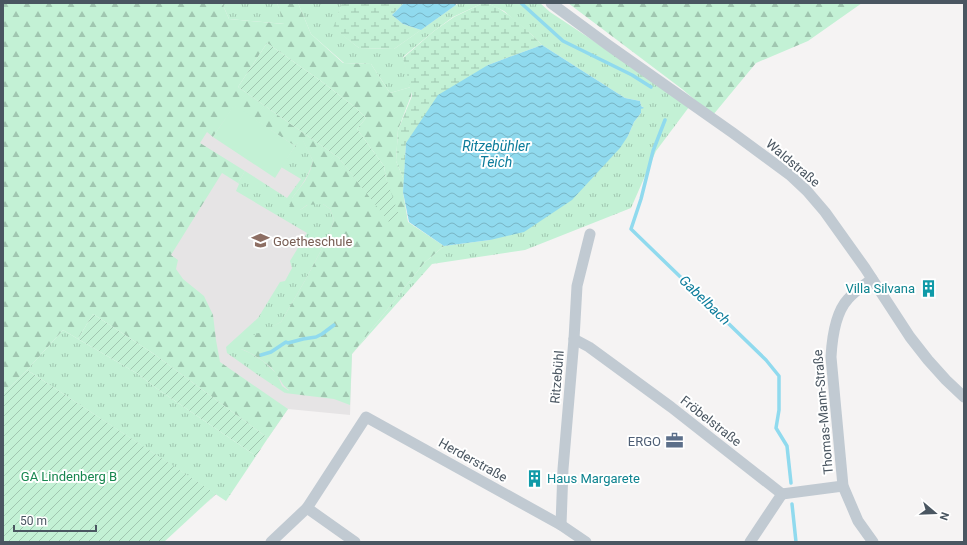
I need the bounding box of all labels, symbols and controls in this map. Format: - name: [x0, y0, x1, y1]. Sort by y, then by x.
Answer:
- street label: Waldstraße: [763, 136, 823, 190]
- water label: Ritzebühler Teich: [462, 138, 530, 170]
- school or university icon: Goetheschule: [250, 231, 270, 251]
- place label: Goetheschule: [273, 234, 352, 249]
- water label: Gabelbach: [676, 272, 734, 328]
- building icon: Villa Silvana: [918, 278, 938, 298]
- place label: Villa Silvana: [845, 281, 915, 296]
- street label: Thomas-Mann-Straße: [810, 349, 836, 475]
- street label: Ritzebühl: [547, 350, 567, 404]
- street label: Fröbelstraße: [678, 393, 744, 449]
- office icon: ERGO: [664, 431, 684, 451]
- place label: ERGO: [628, 434, 661, 449]
- street label: Herderstraße: [436, 435, 510, 485]
- building icon: Haus Margarete: [524, 468, 544, 488]
- park label: GA Lindenberg B: [21, 469, 117, 484]
- place label: Haus Margarete: [547, 471, 640, 486]
- north arrow: [915, 493, 955, 533]
- scale bar: [14, 507, 96, 533]
- text: N: [936, 510, 951, 522]
- text: 50 m: [20, 514, 47, 528]

